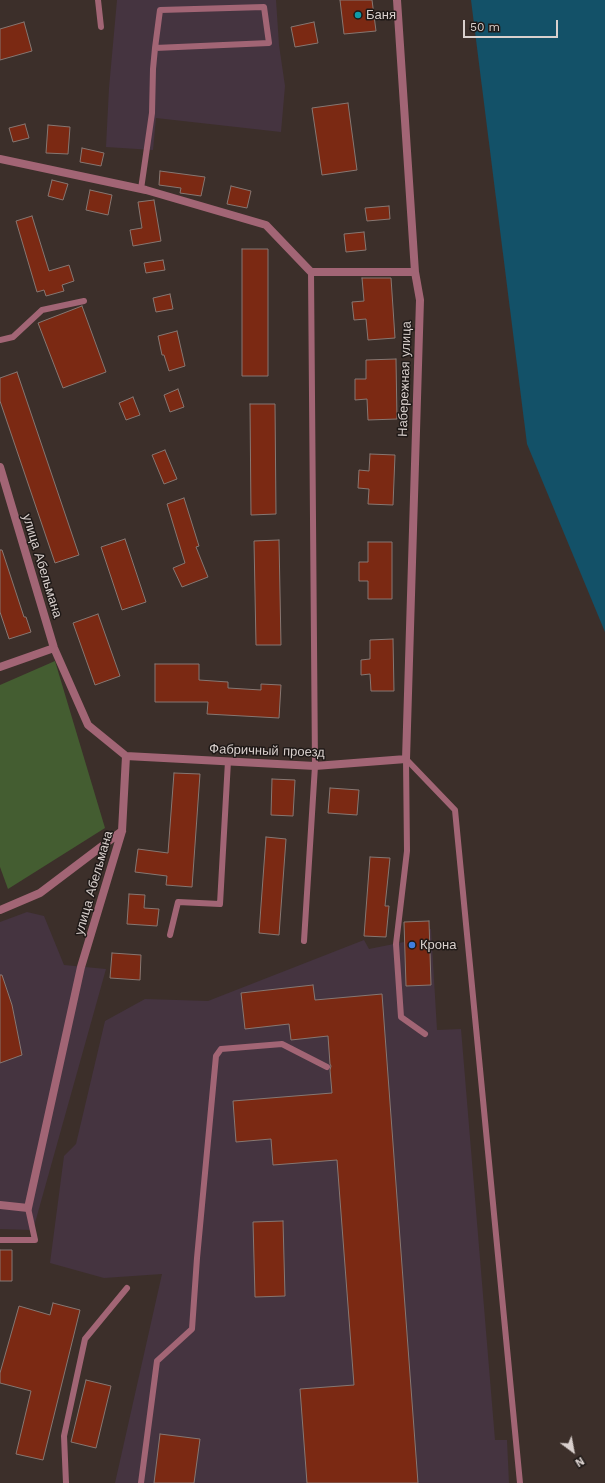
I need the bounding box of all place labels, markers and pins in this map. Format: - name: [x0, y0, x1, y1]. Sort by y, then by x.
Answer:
- place label: Баня: [366, 7, 396, 23]
- marker: Баня: [353, 10, 363, 20]
- place label: Крона: [420, 937, 456, 953]
- marker: Крона: [407, 940, 417, 950]

